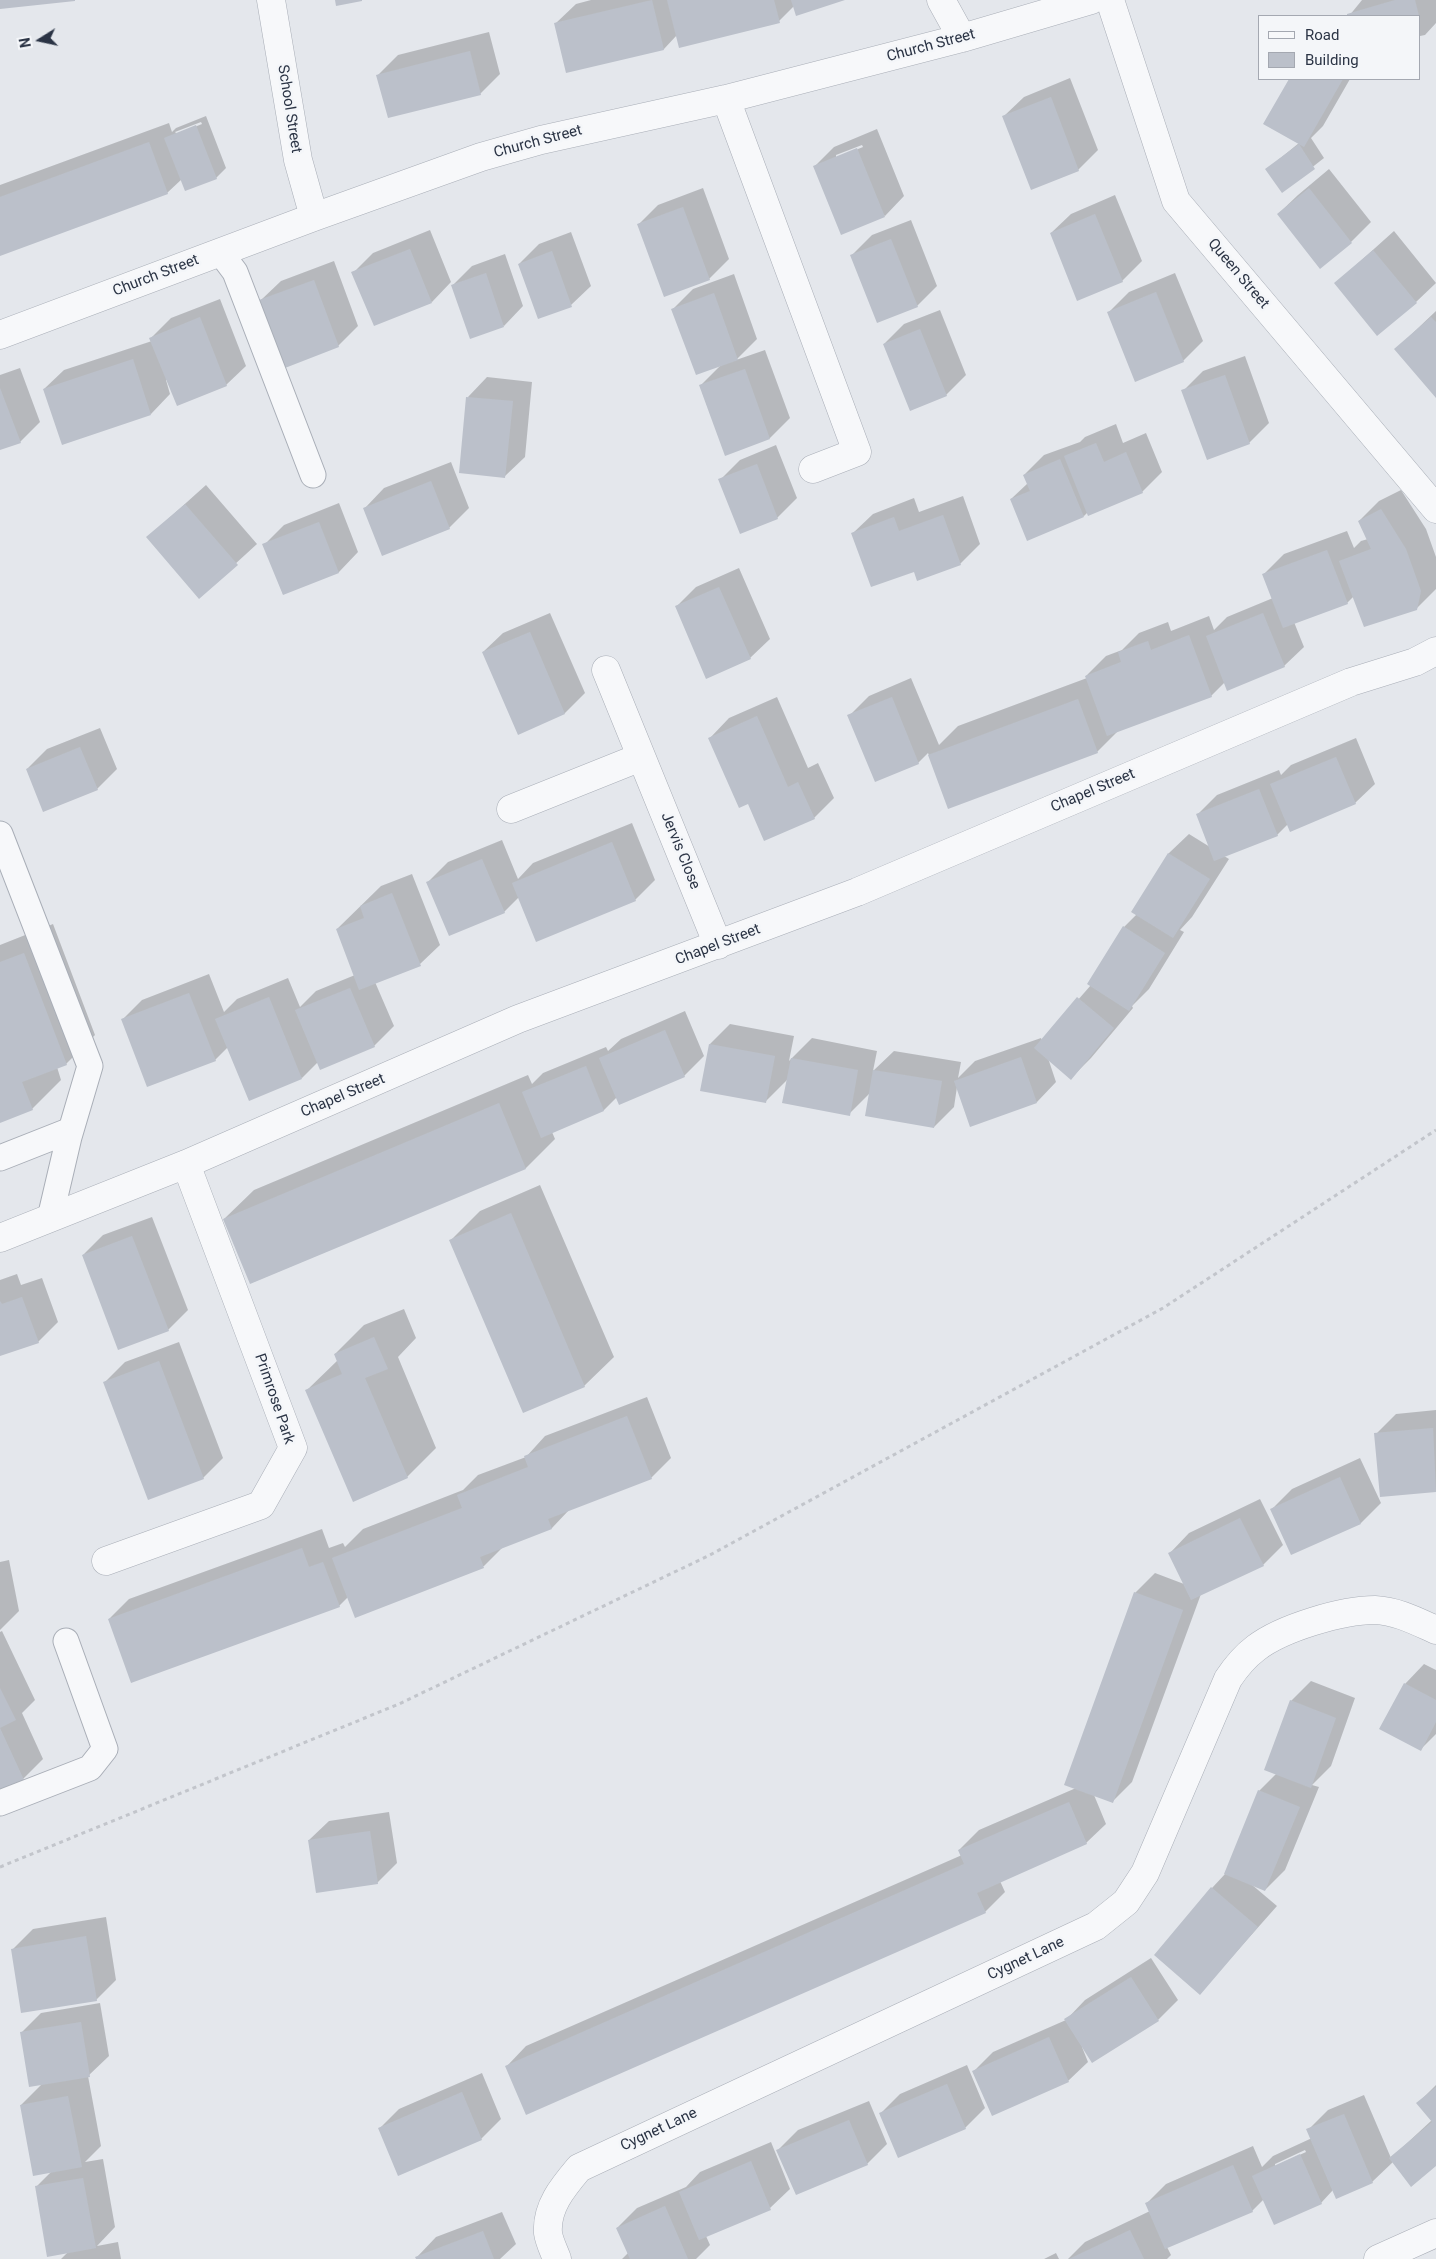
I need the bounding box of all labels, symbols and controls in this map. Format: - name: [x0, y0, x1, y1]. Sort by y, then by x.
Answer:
- north arrow: [15, 15, 65, 65]
- legend: [1258, 15, 1421, 80]
- street label: Church Street: [885, 26, 977, 66]
- text: Road: [1305, 26, 1339, 44]
- text: N: [16, 36, 34, 49]
- text: Building: [1305, 51, 1359, 69]
- street label: School Street: [273, 64, 305, 154]
- street label: Church Street: [492, 122, 584, 162]
- street label: Queen Street: [1203, 235, 1273, 313]
- street label: Church Street: [110, 251, 202, 301]
- street label: Chapel Street: [1048, 765, 1138, 817]
- street label: Jervis Close: [656, 810, 704, 892]
- street label: Chapel Street: [673, 921, 763, 969]
- street label: Chapel Street: [298, 1070, 388, 1122]
- street label: Primrose Park: [250, 1351, 298, 1447]
- street label: Cygnet Lane: [985, 1933, 1067, 1985]
- street label: Cygnet Lane: [618, 2104, 700, 2156]

